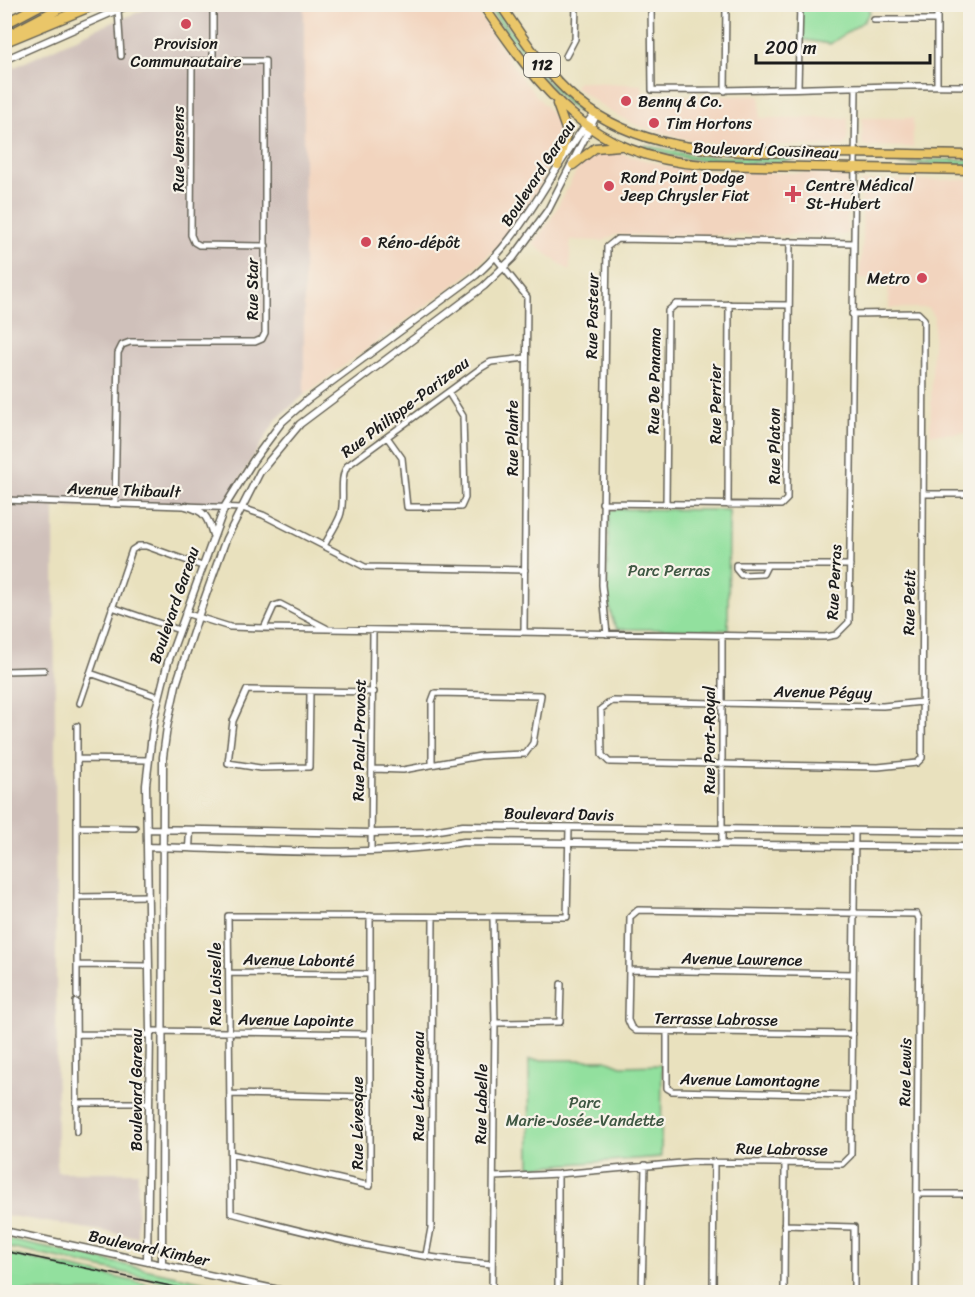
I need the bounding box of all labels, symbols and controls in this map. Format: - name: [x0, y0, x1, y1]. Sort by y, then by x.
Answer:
- marker: Provision Communautaire: [179, 17, 193, 31]
- scale bar: [756, 27, 930, 65]
- place label: Provision Communautaire: [131, 29, 241, 76]
- text: 200 m: [765, 32, 817, 64]
- road number: 112: [524, 53, 560, 77]
- place label: Benny & Co.: [638, 87, 723, 116]
- marker: Benny & Co.: [619, 94, 633, 108]
- street label: Rue Jensens: [164, 105, 193, 192]
- place label: Tim Hortons: [666, 109, 753, 138]
- street label: Boulevard Gareau: [492, 113, 584, 232]
- marker: Tim Hortons: [647, 116, 661, 130]
- street label: Boulevard Cousineau: [693, 133, 840, 167]
- place label: Rond Point Dodge Jeep Chrysler Fiat: [620, 163, 750, 210]
- place label: Centre Médical St-Hubert: [806, 171, 914, 218]
- marker: Rond Point Dodge Jeep Chrysler Fiat: [602, 179, 616, 193]
- marker: Centre Médical St-Hubert: [784, 185, 802, 203]
- place label: Réno-dépôt: [378, 228, 460, 257]
- marker: Réno-dépôt: [359, 235, 373, 249]
- street label: Rue Star: [238, 256, 267, 320]
- place label: Metro: [867, 264, 910, 293]
- street label: Rue Pasteur: [577, 271, 607, 359]
- marker: Metro: [915, 271, 929, 285]
- street label: Rue De Panama: [639, 328, 669, 434]
- street label: Rue Philippe-Parizeau: [334, 348, 476, 465]
- street label: Rue Perrier: [701, 363, 730, 444]
- street label: Rue Plante: [498, 400, 527, 476]
- street label: Rue Platon: [760, 407, 789, 484]
- street label: Avenue Thibault: [66, 473, 182, 506]
- street label: Boulevard Gareau: [140, 542, 208, 668]
- street label: Rue Perras: [818, 543, 850, 620]
- park label: Parc Perras: [628, 556, 711, 585]
- street label: Rue Petit: [894, 569, 924, 635]
- street label: Avenue Péguy: [773, 677, 873, 707]
- street label: Rue Paul-Provost: [343, 679, 375, 801]
- street label: Rue Port-Royal: [695, 686, 724, 794]
- street label: Boulevard Davis: [504, 799, 615, 829]
- street label: Rue Loiselle: [201, 942, 230, 1025]
- street label: Avenue Lawrence: [680, 943, 803, 975]
- street label: Avenue Labonté: [242, 945, 355, 975]
- street label: Terrasse Labrosse: [654, 1003, 778, 1035]
- street label: Avenue Lapointe: [237, 1004, 354, 1036]
- street label: Boulevard Gareau: [122, 1028, 151, 1151]
- street label: Rue Létourneau: [404, 1031, 433, 1141]
- street label: Rue Lewis: [890, 1037, 920, 1107]
- street label: Rue Labelle: [466, 1064, 496, 1144]
- street label: Avenue Lamontagne: [679, 1064, 820, 1096]
- street label: Rue Lévesque: [343, 1076, 372, 1170]
- park label: Parc Marie-Josée-Vandette: [506, 1088, 664, 1135]
- street label: Rue Labrosse: [736, 1134, 828, 1164]
- street label: Boulevard Kimber: [86, 1221, 214, 1275]

